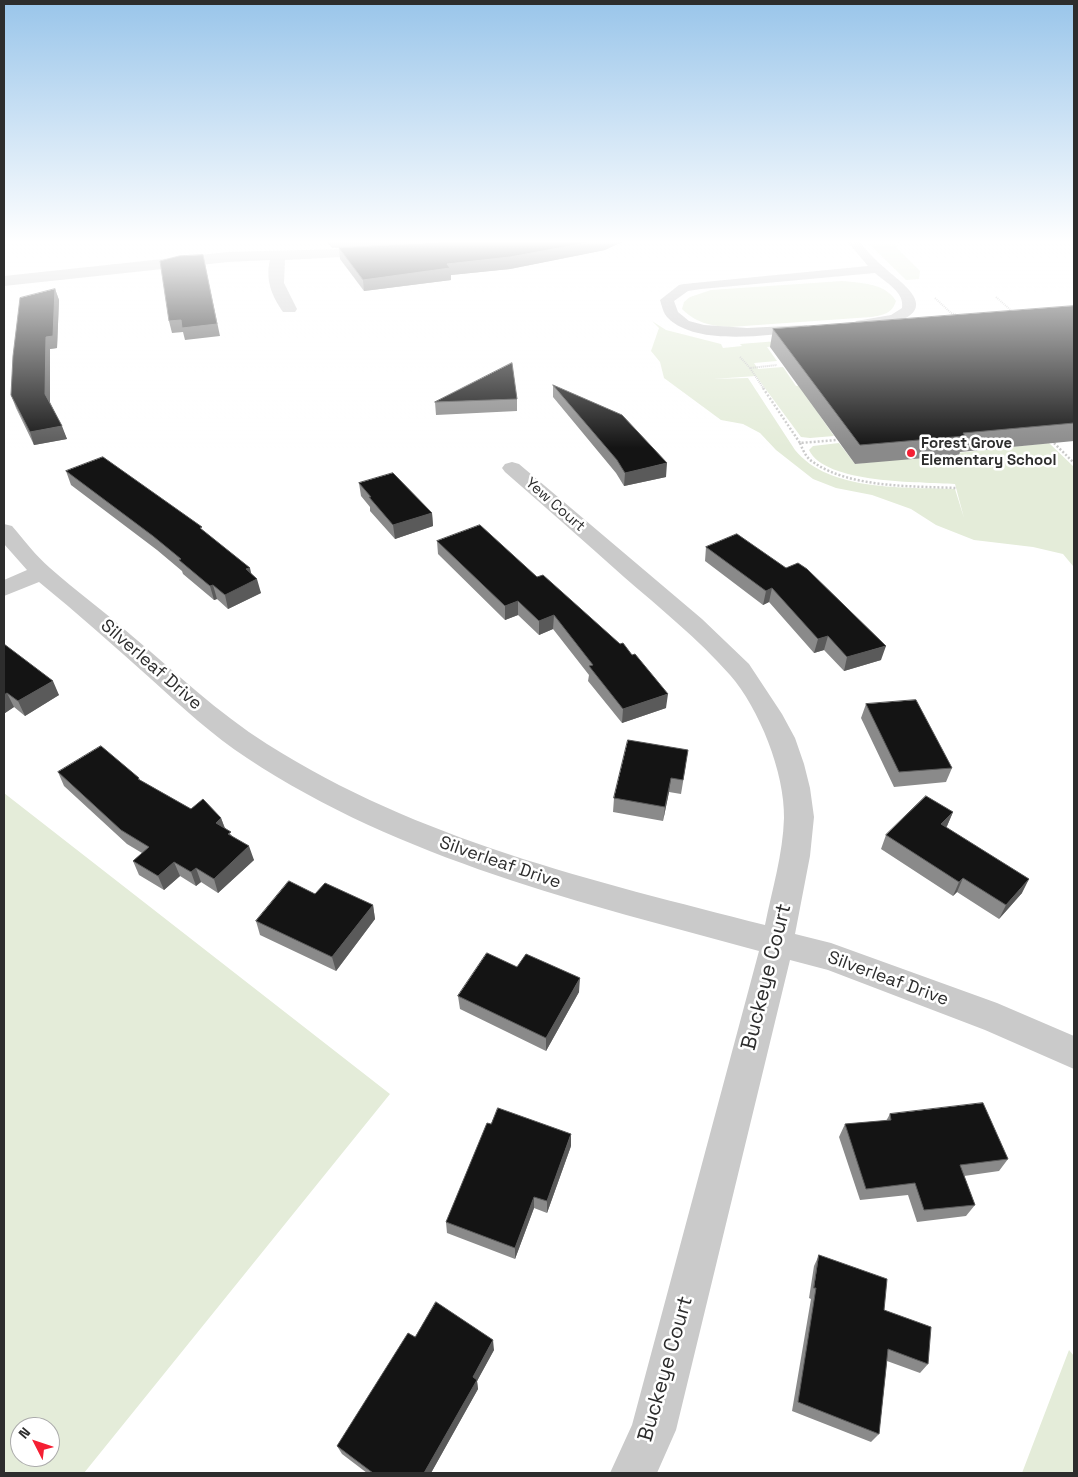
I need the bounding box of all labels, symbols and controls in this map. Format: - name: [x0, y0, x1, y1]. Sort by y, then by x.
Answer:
- place label: Forest Grove Elementary School: [921, 435, 1056, 470]
- marker: Forest Grove Elementary School: [905, 447, 917, 459]
- street label: Yew Court: [522, 474, 588, 536]
- street label: Silverleaf Drive: [96, 615, 206, 715]
- street label: Silverleaf Drive: [436, 832, 564, 894]
- street label: Buckeye Court: [737, 901, 797, 1053]
- street label: Silverleaf Drive: [825, 947, 951, 1011]
- street label: Buckeye Court: [633, 1293, 699, 1445]
- north arrow: [10, 1417, 60, 1467]
- text: N: [15, 1423, 34, 1442]

